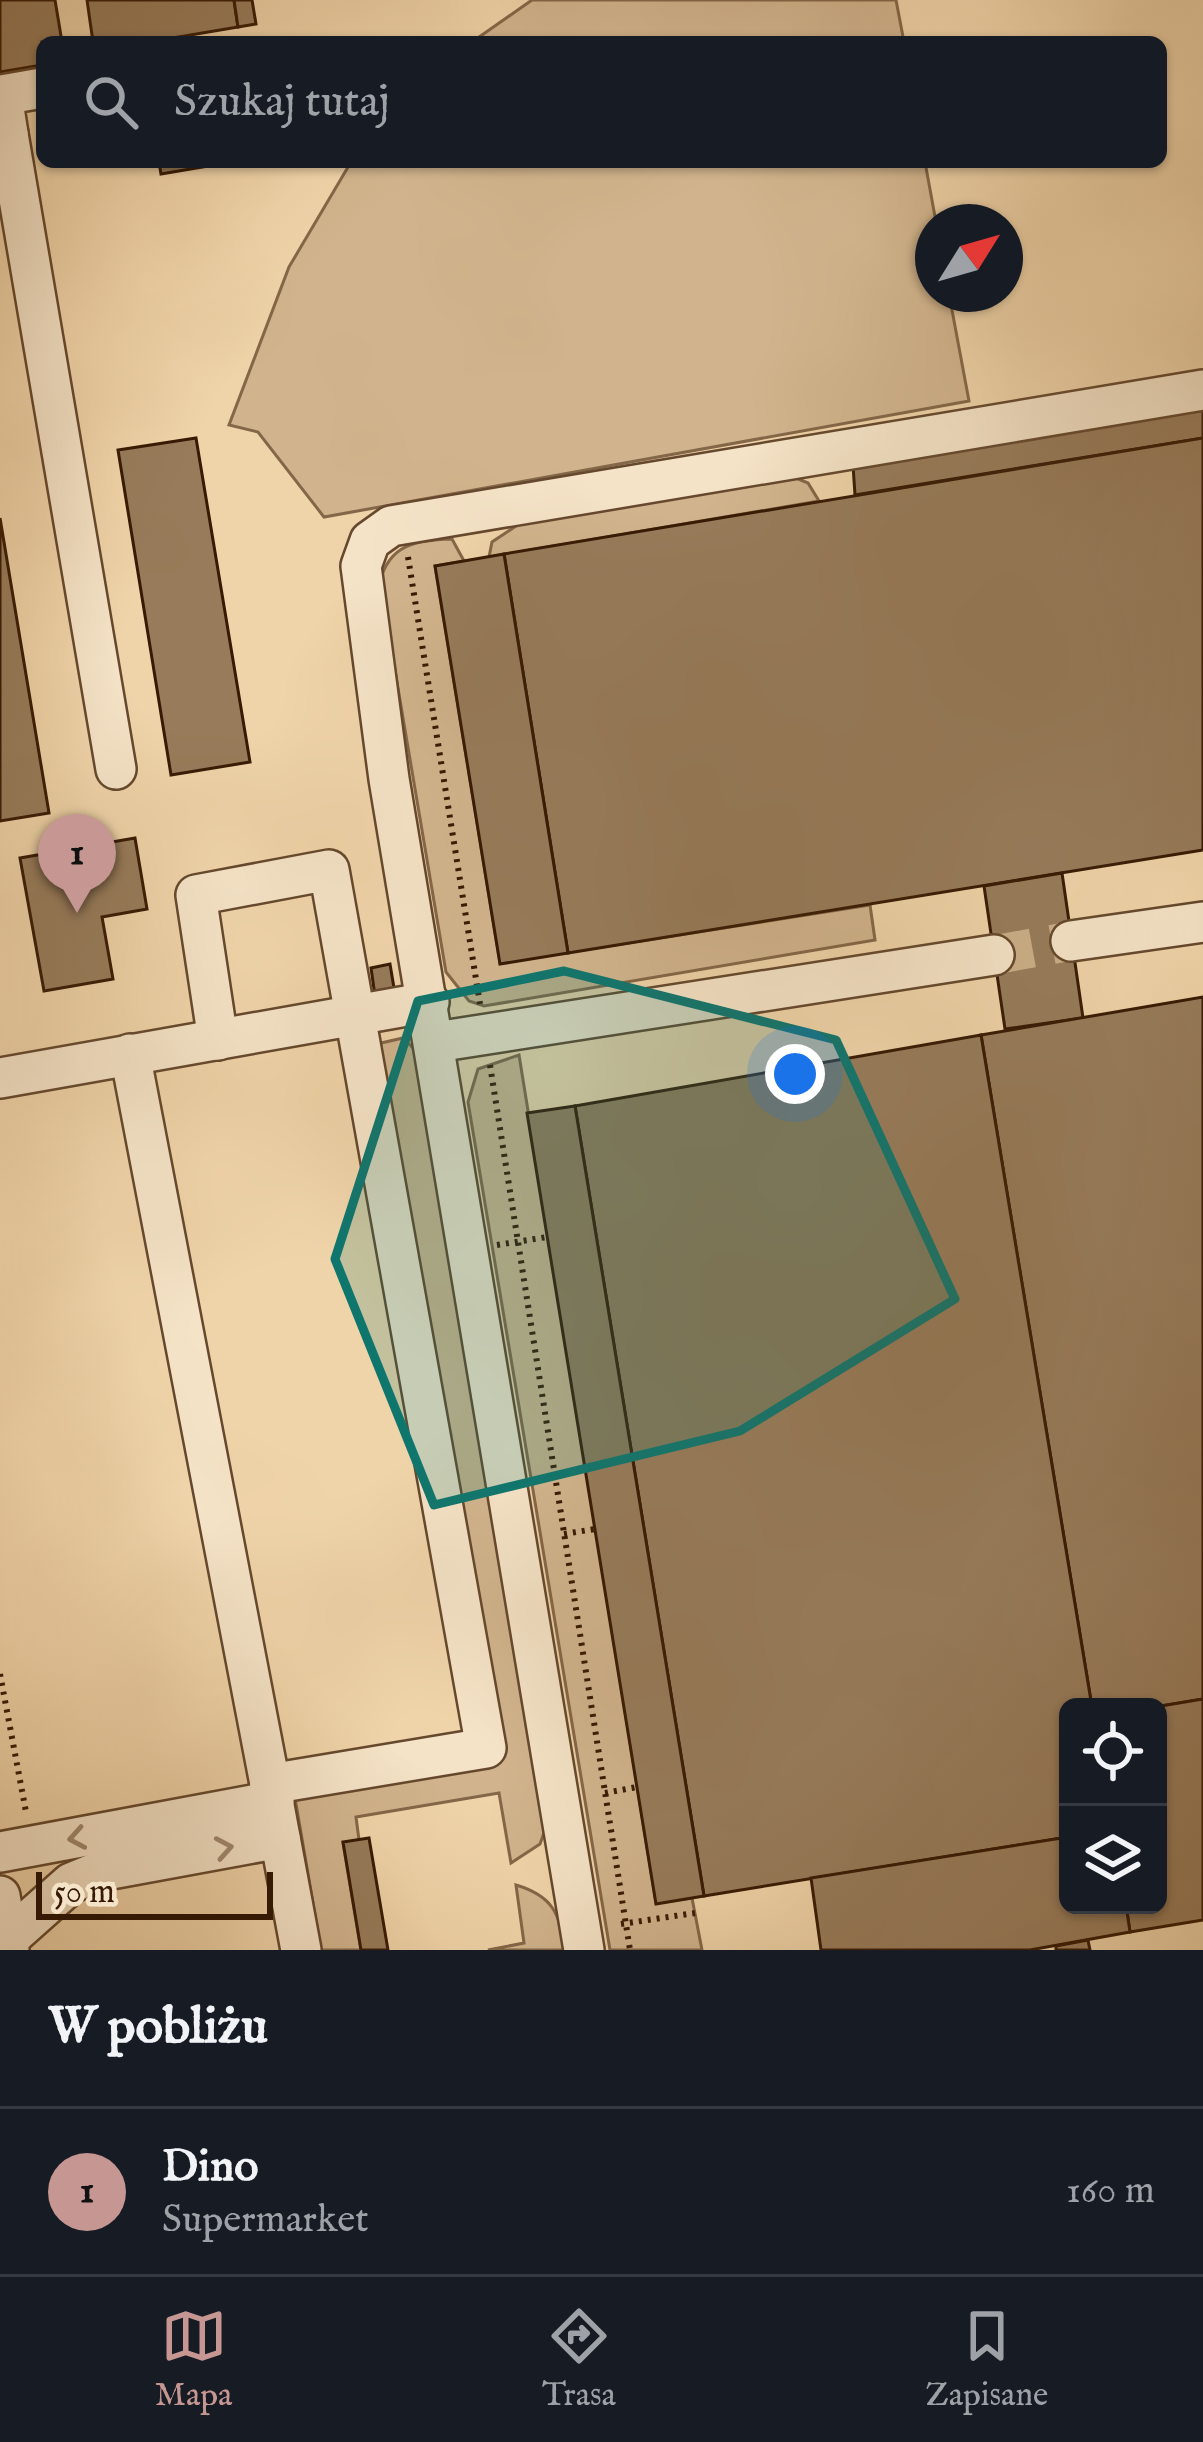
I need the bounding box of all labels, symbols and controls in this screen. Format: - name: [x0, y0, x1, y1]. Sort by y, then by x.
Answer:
- search box: [36, 36, 1167, 168]
- icon: search: [78, 69, 144, 135]
- text: Szukaj tutaj: [174, 74, 390, 131]
- north arrow: [915, 204, 1023, 312]
- pin: 1: [38, 814, 116, 913]
- your location: [765, 1044, 825, 1104]
- map controls: [1059, 1698, 1167, 1914]
- button: locate: [1059, 1698, 1167, 1806]
- button: layers: [1059, 1806, 1167, 1914]
- one-way arrow: [67, 1824, 87, 1850]
- one-way arrow: [213, 1837, 233, 1862]
- scale bar: [36, 1866, 273, 1919]
- text: 50 m: [54, 1872, 115, 1914]
- text: W pobliżu: [48, 1996, 268, 2061]
- text: Dino: [162, 2139, 258, 2196]
- text: 1: [80, 2167, 94, 2216]
- text: 160 m: [1066, 2167, 1155, 2216]
- text: Supermarket: [162, 2196, 369, 2245]
- tab: Mapa: [155, 2303, 232, 2417]
- tab: Trasa: [542, 2303, 616, 2417]
- tab: Zapisane: [926, 2303, 1048, 2417]

